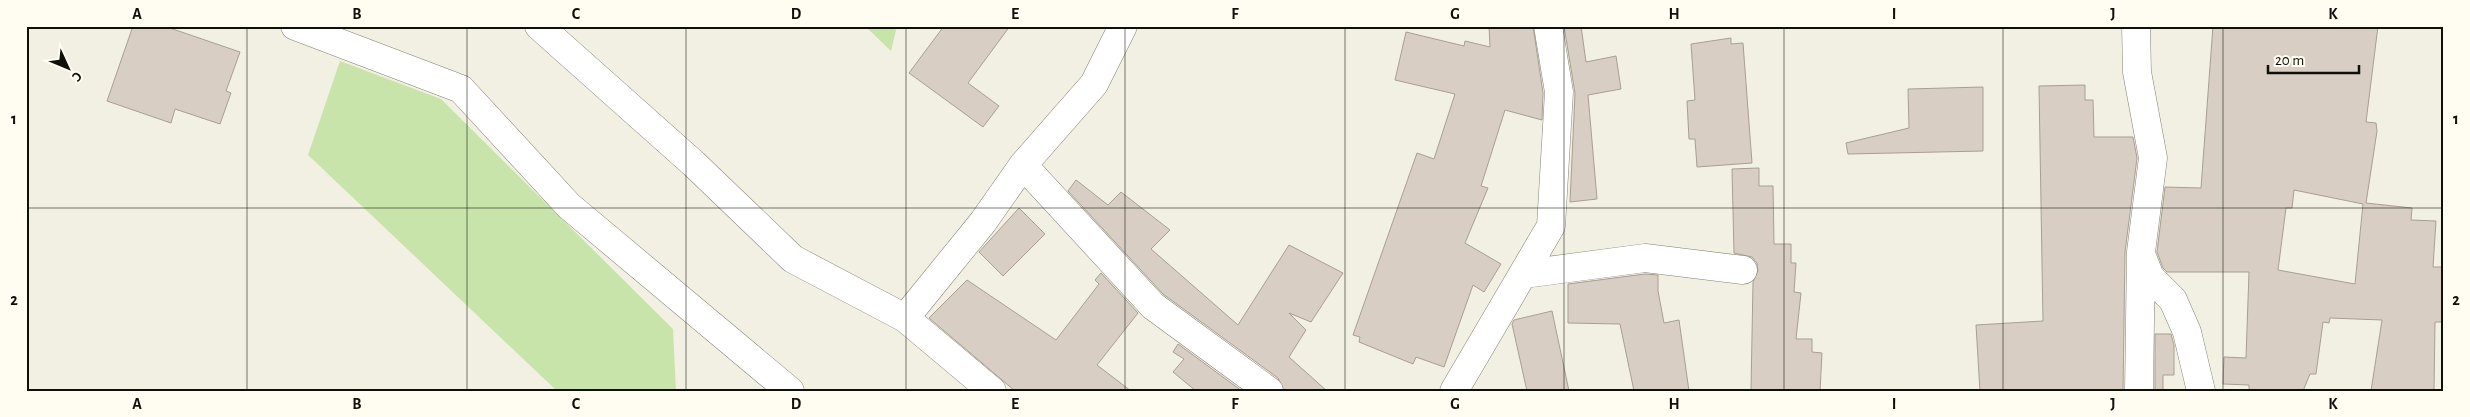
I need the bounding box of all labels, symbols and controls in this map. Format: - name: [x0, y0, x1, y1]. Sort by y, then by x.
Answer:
- text: A: [132, 6, 142, 22]
- text: B: [352, 6, 362, 22]
- text: C: [572, 6, 581, 22]
- text: D: [791, 6, 802, 22]
- text: E: [1011, 6, 1019, 22]
- text: F: [1231, 6, 1239, 22]
- text: G: [1450, 6, 1460, 22]
- text: H: [1668, 6, 1680, 22]
- text: I: [1892, 6, 1896, 22]
- text: J: [2110, 6, 2116, 22]
- text: K: [2328, 6, 2338, 22]
- north arrow: [42, 42, 92, 92]
- scale bar: [2268, 42, 2359, 74]
- text: 20 m: [2275, 53, 2304, 68]
- text: С: [69, 69, 84, 84]
- text: 1: [11, 111, 17, 127]
- text: 1: [2453, 111, 2459, 127]
- text: 2: [10, 292, 18, 308]
- text: 2: [2452, 292, 2460, 308]
- text: A: [132, 396, 142, 412]
- text: B: [352, 396, 362, 412]
- text: C: [572, 396, 581, 412]
- text: D: [791, 396, 802, 412]
- text: E: [1011, 396, 1019, 412]
- text: F: [1231, 396, 1239, 412]
- text: G: [1450, 396, 1460, 412]
- text: H: [1668, 396, 1680, 412]
- text: I: [1892, 396, 1896, 412]
- text: J: [2110, 396, 2116, 412]
- text: K: [2328, 396, 2338, 412]

